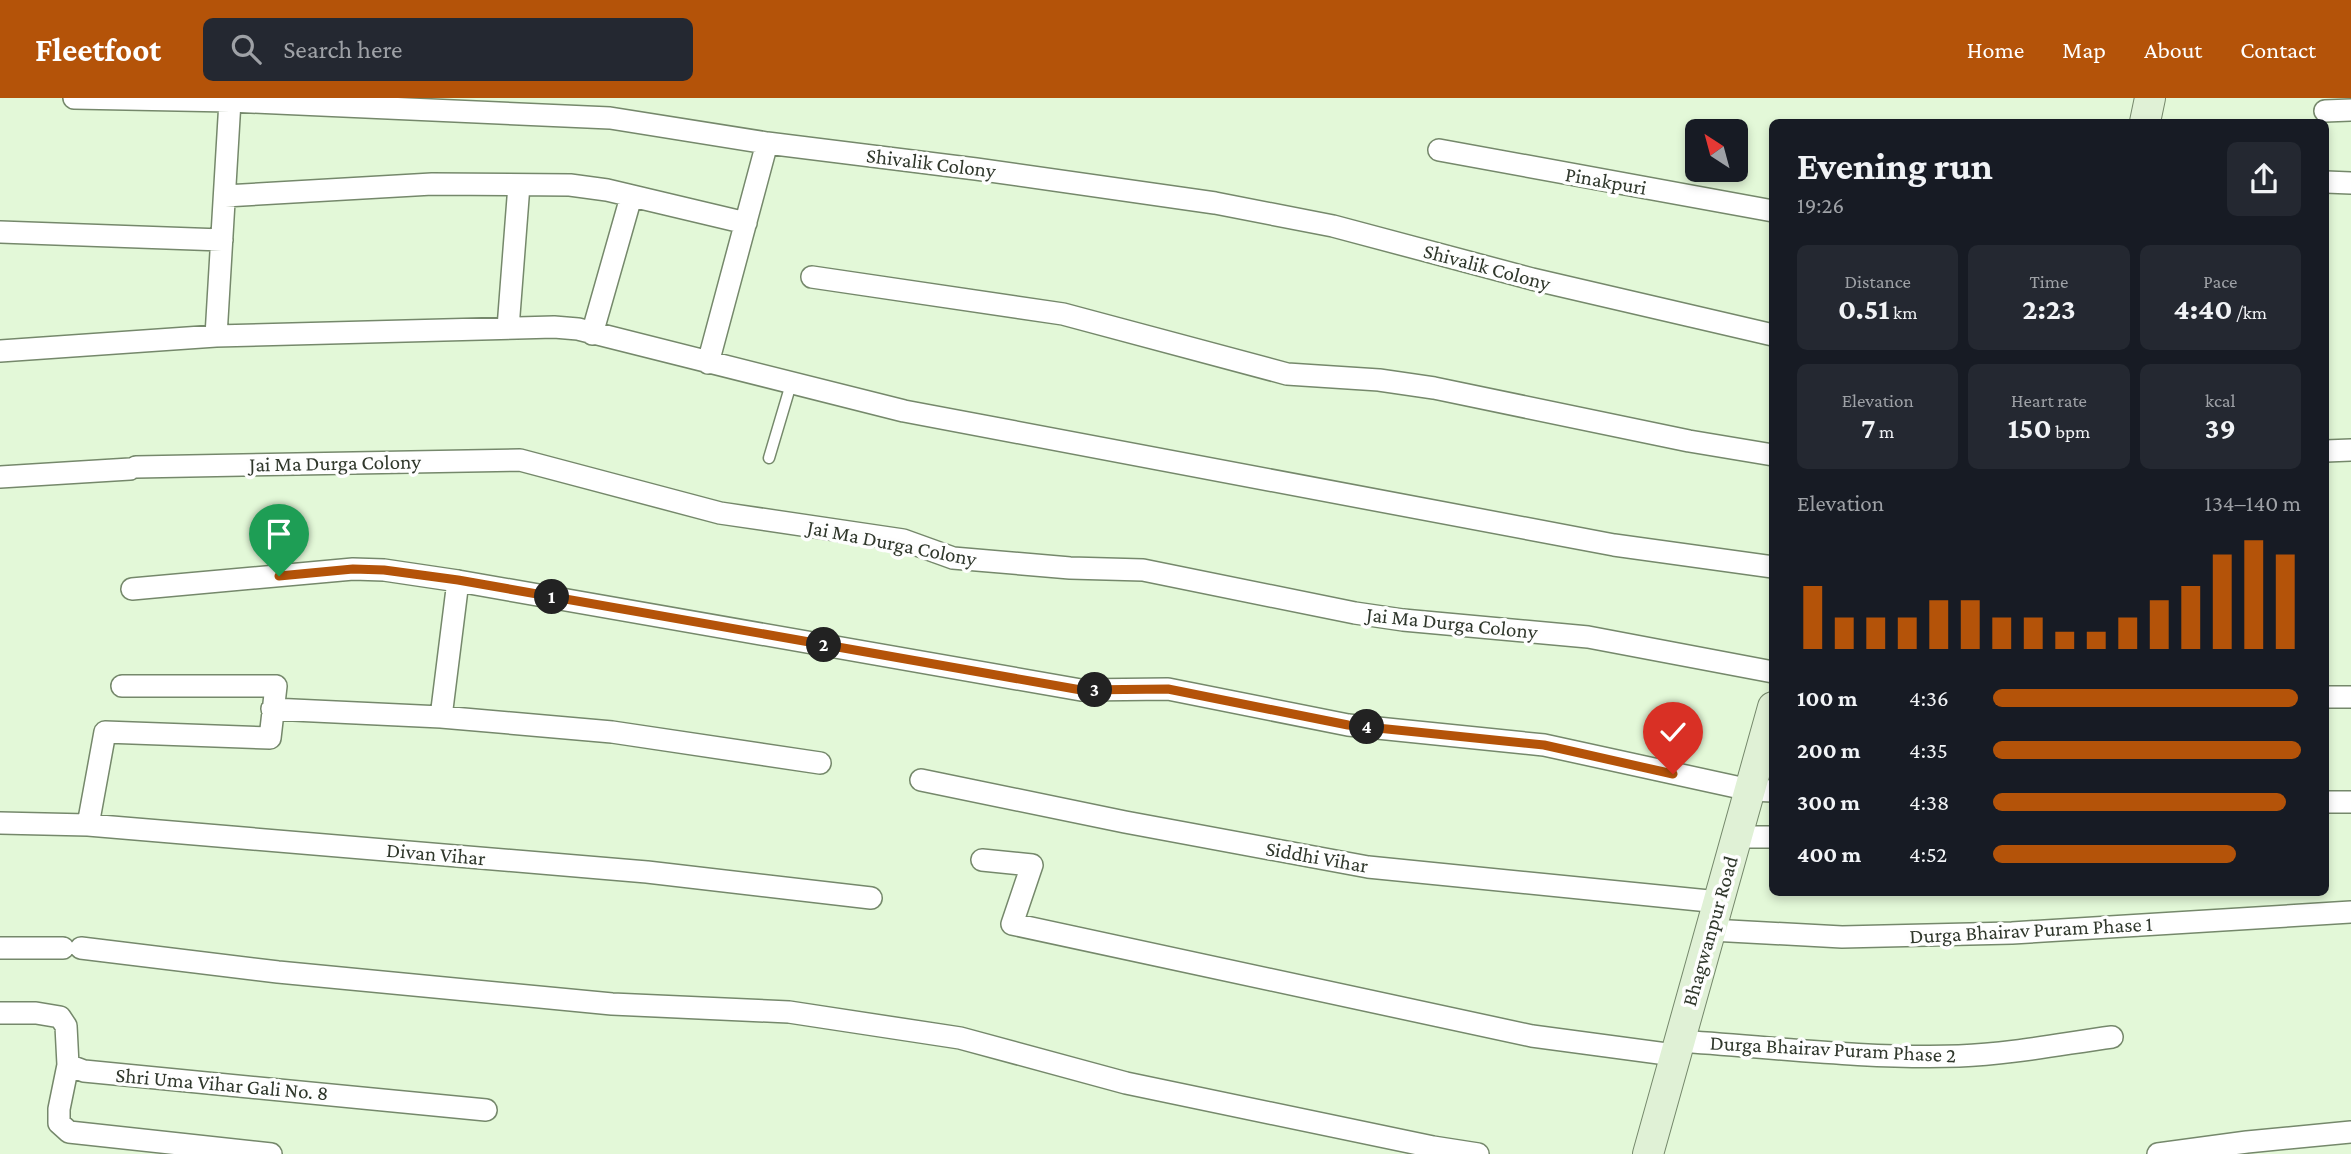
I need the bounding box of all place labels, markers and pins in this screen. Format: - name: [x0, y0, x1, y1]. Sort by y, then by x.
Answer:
- pin: [249, 504, 309, 576]
- pin: 1: [534, 580, 570, 614]
- pin: 2: [806, 628, 842, 662]
- pin: 3: [1078, 672, 1112, 708]
- pin: [1643, 702, 1703, 774]
- pin: 4: [1350, 710, 1384, 744]

